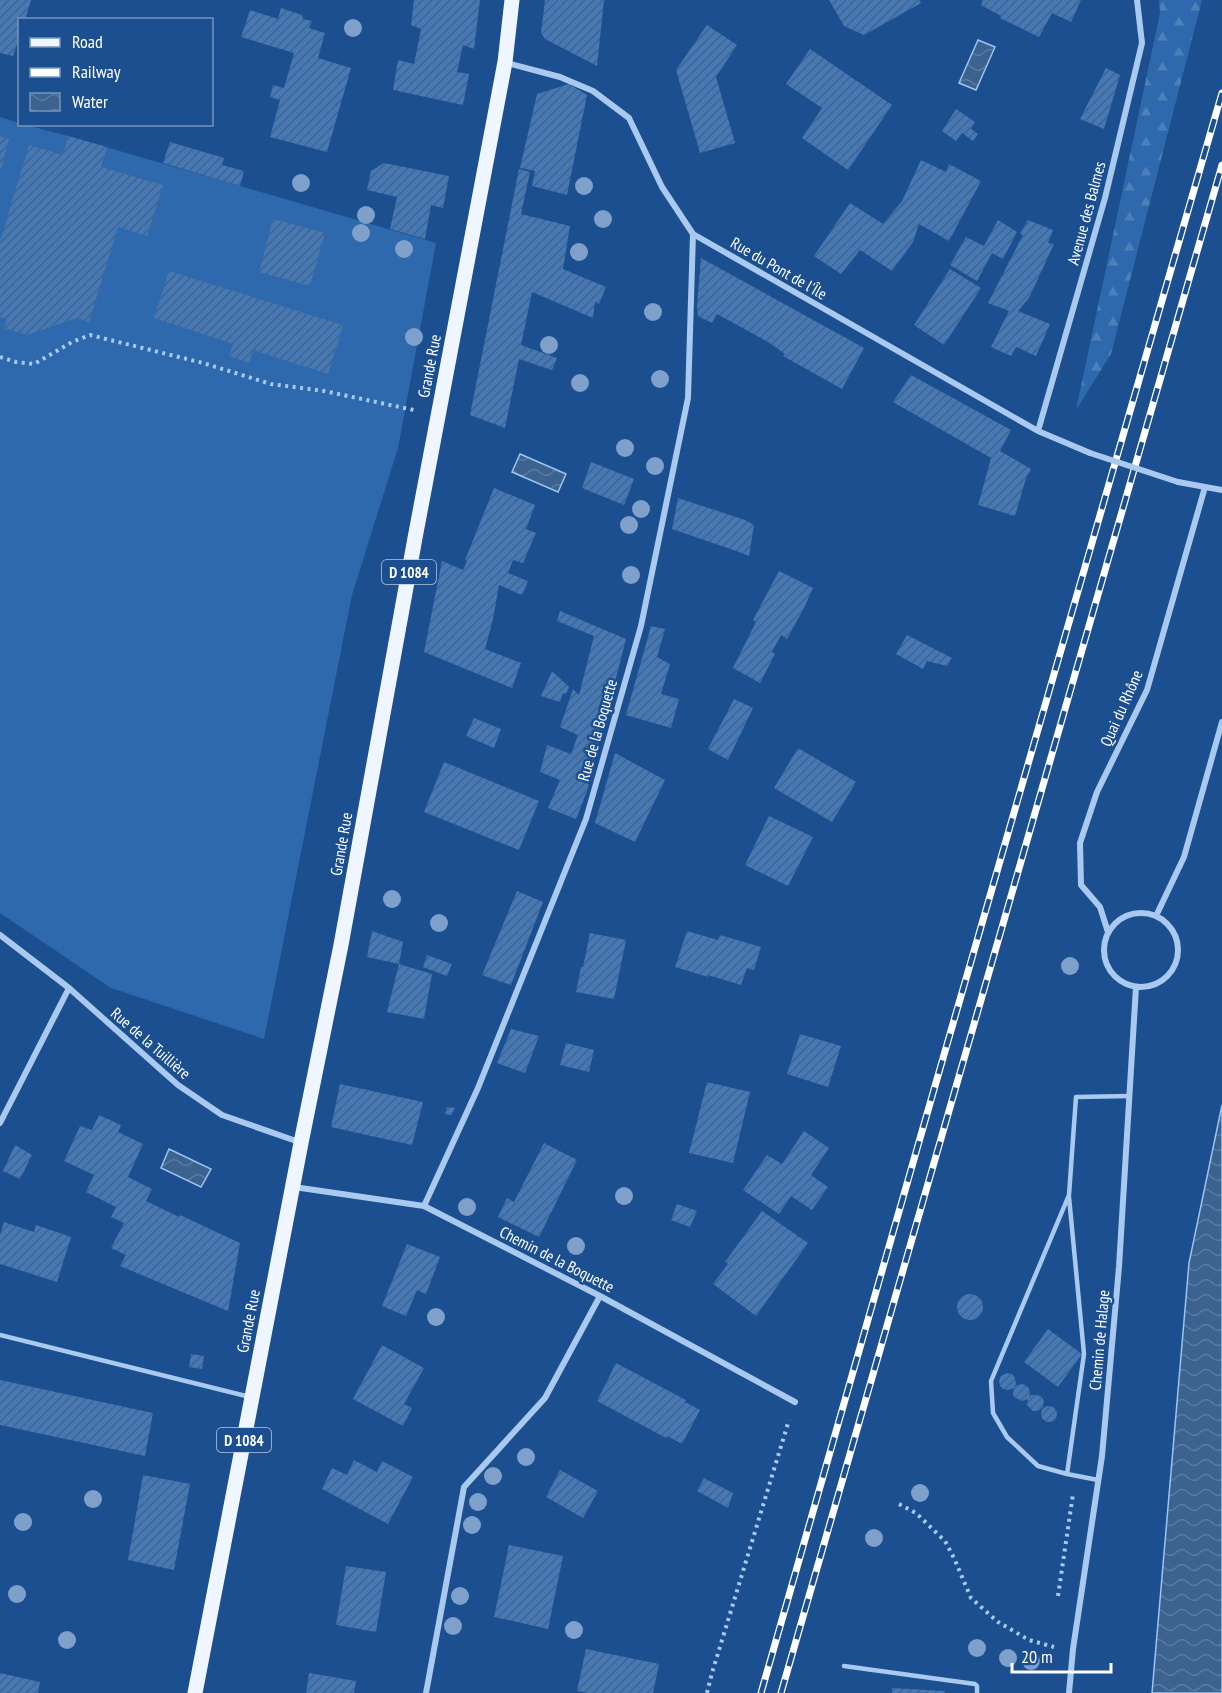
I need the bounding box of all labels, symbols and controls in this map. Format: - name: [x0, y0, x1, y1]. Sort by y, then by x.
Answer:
- legend: [18, 18, 213, 126]
- text: Road: [72, 30, 103, 53]
- text: Railway: [72, 60, 121, 83]
- text: Water: [72, 90, 108, 113]
- street label: Avenue des Balmes: [1063, 159, 1109, 267]
- street label: Rue du Pont de l'Île: [727, 232, 831, 304]
- street label: Grande Rue: [413, 333, 445, 399]
- road number: D 1084: [382, 560, 436, 584]
- street label: Quai du Rhône: [1095, 667, 1147, 749]
- street label: Rue de la Boquette: [573, 677, 621, 783]
- street label: Grande Rue: [326, 811, 356, 877]
- street label: Rue de la Tuillière: [107, 1003, 195, 1083]
- street label: Chemin de la Boquette: [496, 1222, 618, 1296]
- street label: Grande Rue: [232, 1288, 264, 1354]
- street label: Chemin de Halage: [1085, 1289, 1113, 1391]
- road number: D 1084: [217, 1428, 271, 1452]
- scale bar: [1012, 1636, 1111, 1674]
- text: 20 m: [1021, 1645, 1053, 1668]

